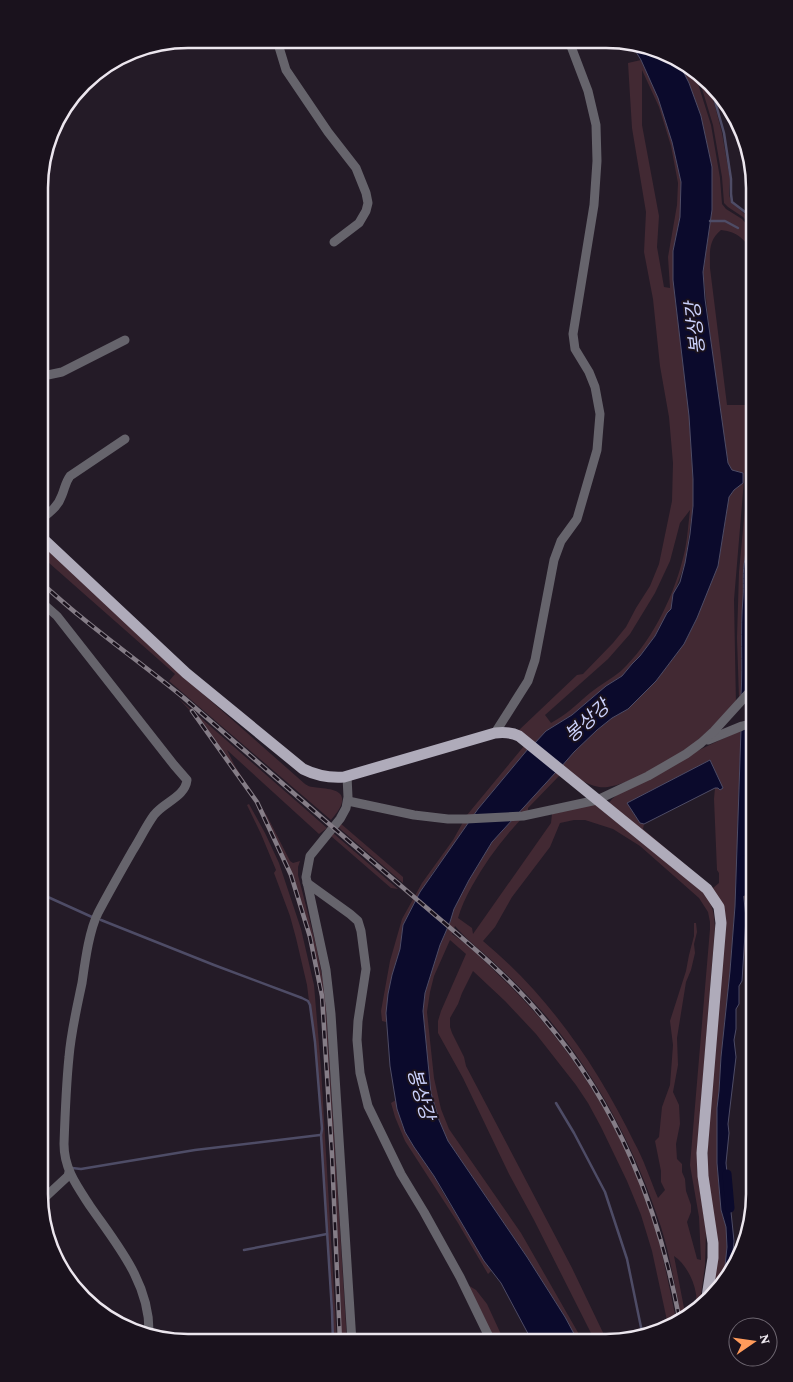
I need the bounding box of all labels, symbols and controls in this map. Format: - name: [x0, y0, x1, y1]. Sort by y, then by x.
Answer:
- water label: 봉상강: [682, 298, 708, 355]
- water label: 봉상강: [560, 694, 615, 746]
- water label: 봉상강: [404, 1066, 439, 1125]
- north arrow: [728, 1317, 778, 1367]
- text: N: [757, 1333, 775, 1346]

